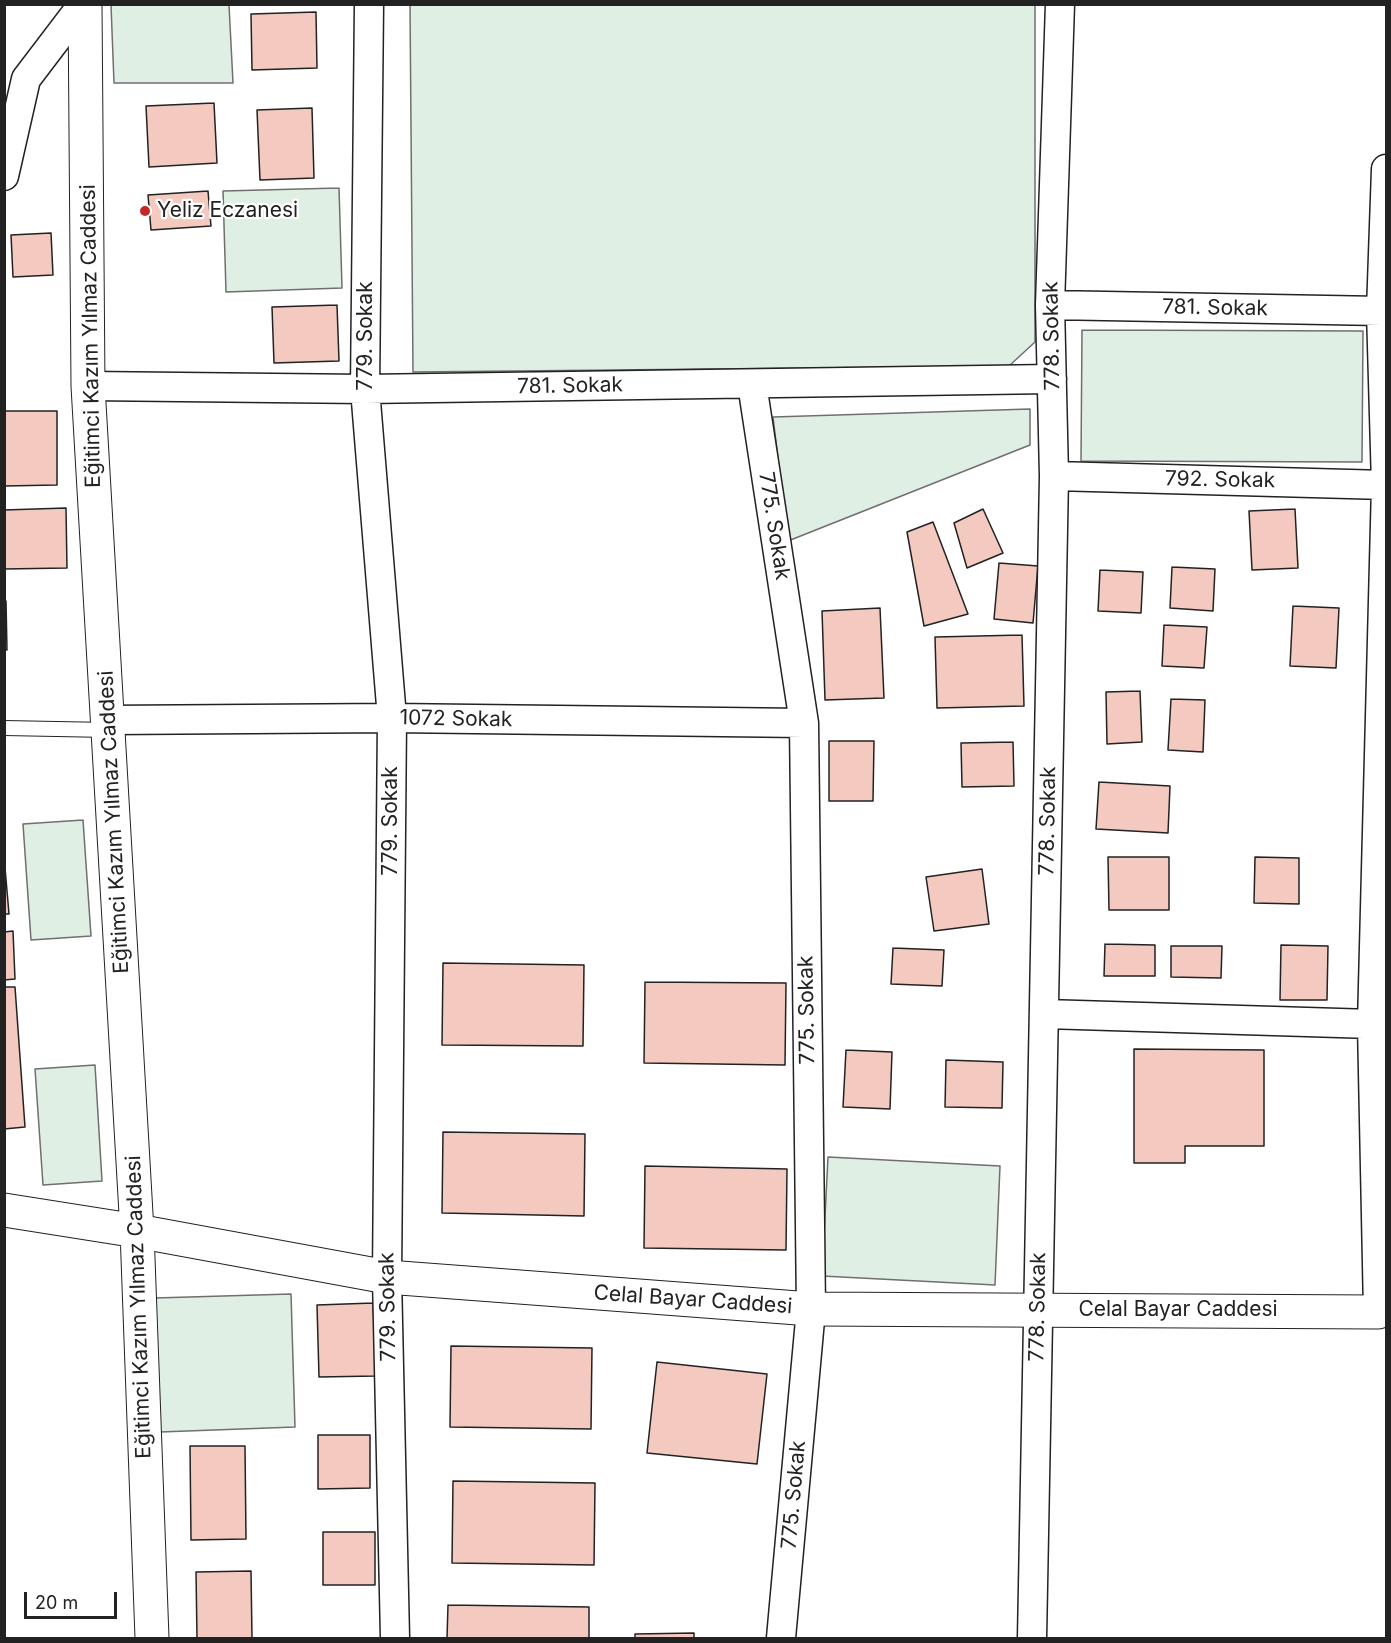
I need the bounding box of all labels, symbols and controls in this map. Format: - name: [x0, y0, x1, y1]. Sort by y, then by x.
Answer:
- street label: Eğitimci Kazım Yılmaz Caddesi: [76, 184, 106, 488]
- place label: Yeliz Eczanesi: [157, 198, 298, 224]
- marker: Yeliz Eczanesi: [138, 204, 152, 218]
- street label: 779. Sokak: [353, 281, 379, 391]
- street label: 778. Sokak: [1038, 281, 1066, 391]
- street label: 781. Sokak: [1162, 294, 1268, 322]
- street label: 781. Sokak: [517, 372, 623, 400]
- street label: 792. Sokak: [1165, 466, 1275, 494]
- street label: 775. Sokak: [753, 470, 795, 582]
- street label: Eğitimci Kazım Yılmaz Caddesi: [93, 670, 135, 974]
- street label: 1072 Sokak: [399, 705, 513, 733]
- street label: 779. Sokak: [378, 766, 404, 876]
- street label: 778. Sokak: [1034, 766, 1062, 876]
- street label: 775. Sokak: [793, 955, 821, 1065]
- street label: Eğitimci Kazım Yılmaz Caddesi: [121, 1155, 157, 1459]
- street label: 779. Sokak: [374, 1252, 402, 1362]
- street label: 778. Sokak: [1024, 1252, 1052, 1362]
- street label: Celal Bayar Caddesi: [593, 1280, 793, 1320]
- street label: Celal Bayar Caddesi: [1078, 1297, 1278, 1323]
- street label: 775. Sokak: [777, 1440, 811, 1550]
- scale bar: [27, 1580, 120, 1618]
- text: 20 m: [35, 1592, 78, 1613]

